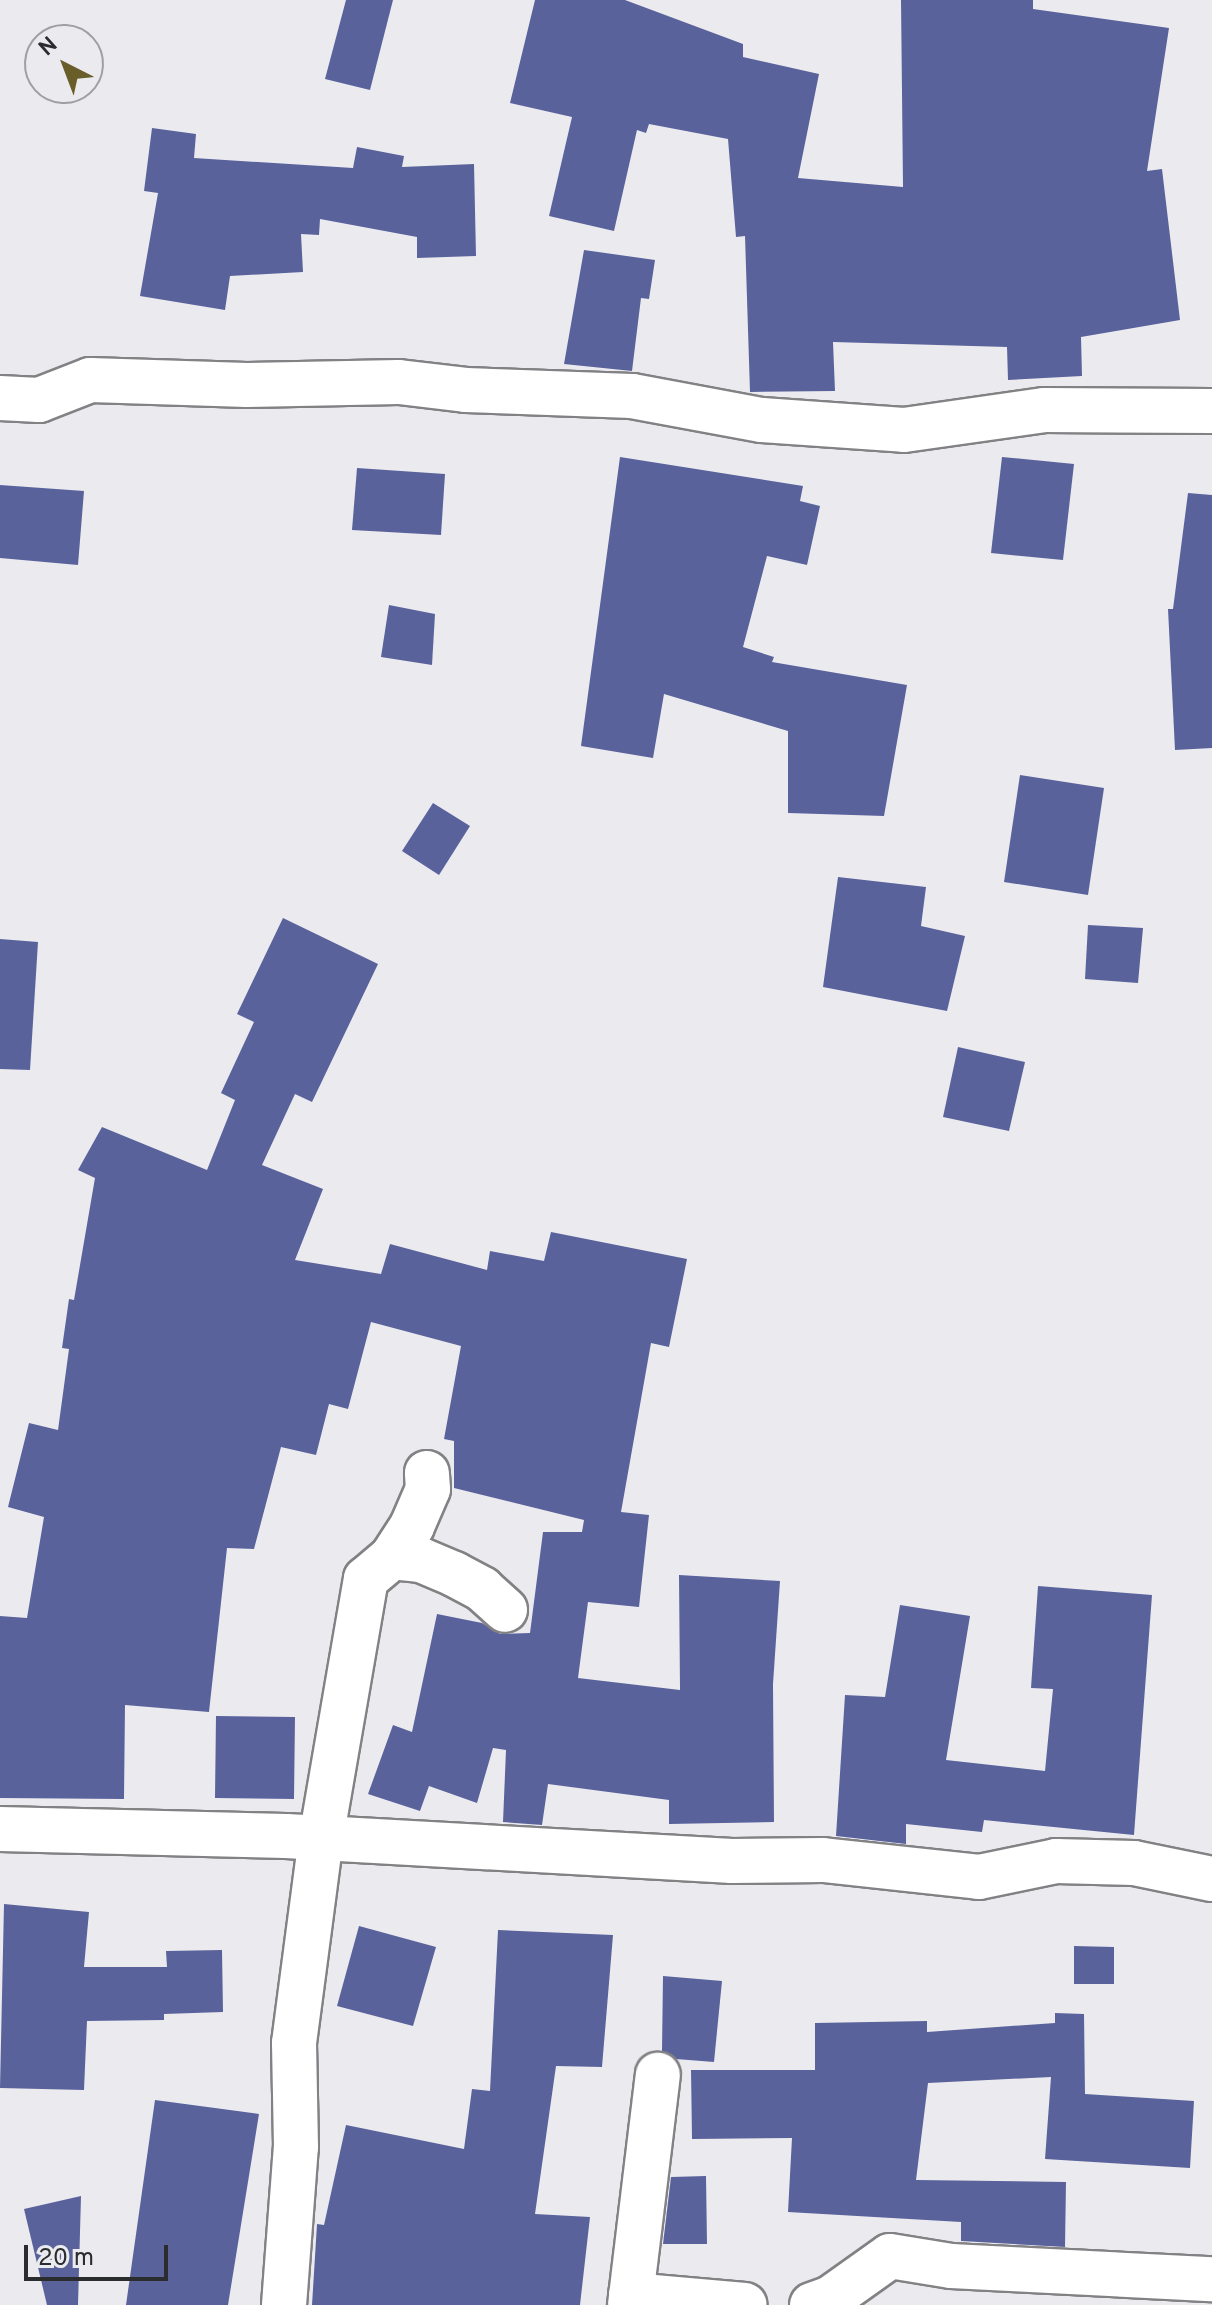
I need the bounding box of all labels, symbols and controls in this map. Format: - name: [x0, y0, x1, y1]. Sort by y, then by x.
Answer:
- north arrow: [24, 24, 104, 104]
- text: N: [34, 32, 64, 63]
- scale bar: [28, 2229, 172, 2279]
- text: 20 m: [38, 2244, 94, 2274]

